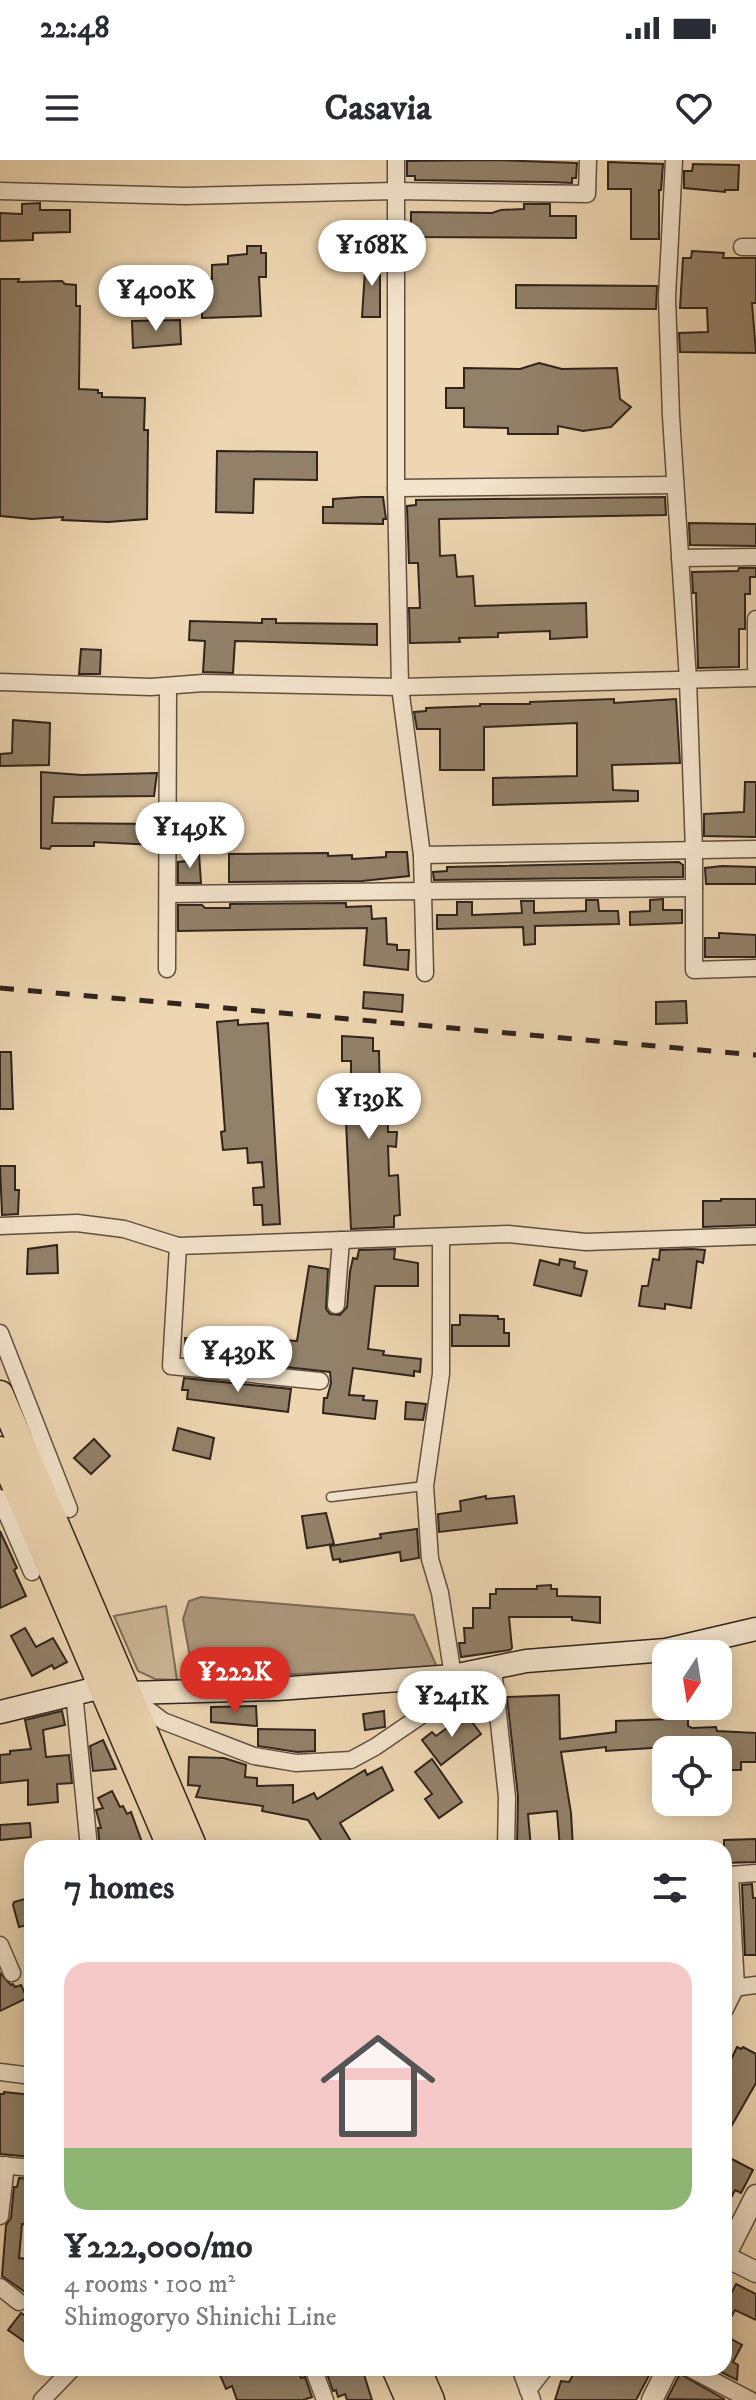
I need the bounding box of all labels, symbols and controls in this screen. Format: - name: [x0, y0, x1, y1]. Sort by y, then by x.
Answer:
- text: 22:48: [40, 10, 110, 47]
- icon: menu: [40, 86, 84, 130]
- text: Casavia: [325, 86, 431, 131]
- icon: heart: [672, 86, 716, 130]
- pin: ¥168K: [316, 220, 428, 288]
- text: ¥168K: [336, 229, 408, 262]
- pin: ¥400K: [100, 265, 212, 333]
- text: ¥400K: [117, 274, 195, 307]
- pin: ¥149K: [134, 802, 246, 870]
- text: ¥149K: [153, 811, 227, 844]
- pin: ¥139K: [313, 1073, 425, 1141]
- text: ¥139K: [335, 1082, 403, 1115]
- pin: ¥439K: [182, 1326, 294, 1394]
- text: ¥439K: [201, 1335, 275, 1368]
- north arrow: [652, 1640, 732, 1720]
- map controls: [652, 1640, 732, 1816]
- pin: ¥222K: [179, 1647, 291, 1715]
- text: ¥222K: [198, 1656, 272, 1689]
- pin: ¥241K: [396, 1671, 508, 1739]
- text: ¥241K: [416, 1680, 489, 1713]
- button: locate: [652, 1736, 732, 1816]
- icon: filters: [648, 1866, 692, 1910]
- text: 7 homes: [64, 1867, 174, 1909]
- icon: home: [306, 2014, 450, 2158]
- text: ¥222,000/mo: [64, 2226, 253, 2268]
- text: 4 rooms · 100 m²: [64, 2268, 235, 2301]
- text: Shimogoryo Shinichi Line: [64, 2301, 336, 2334]

